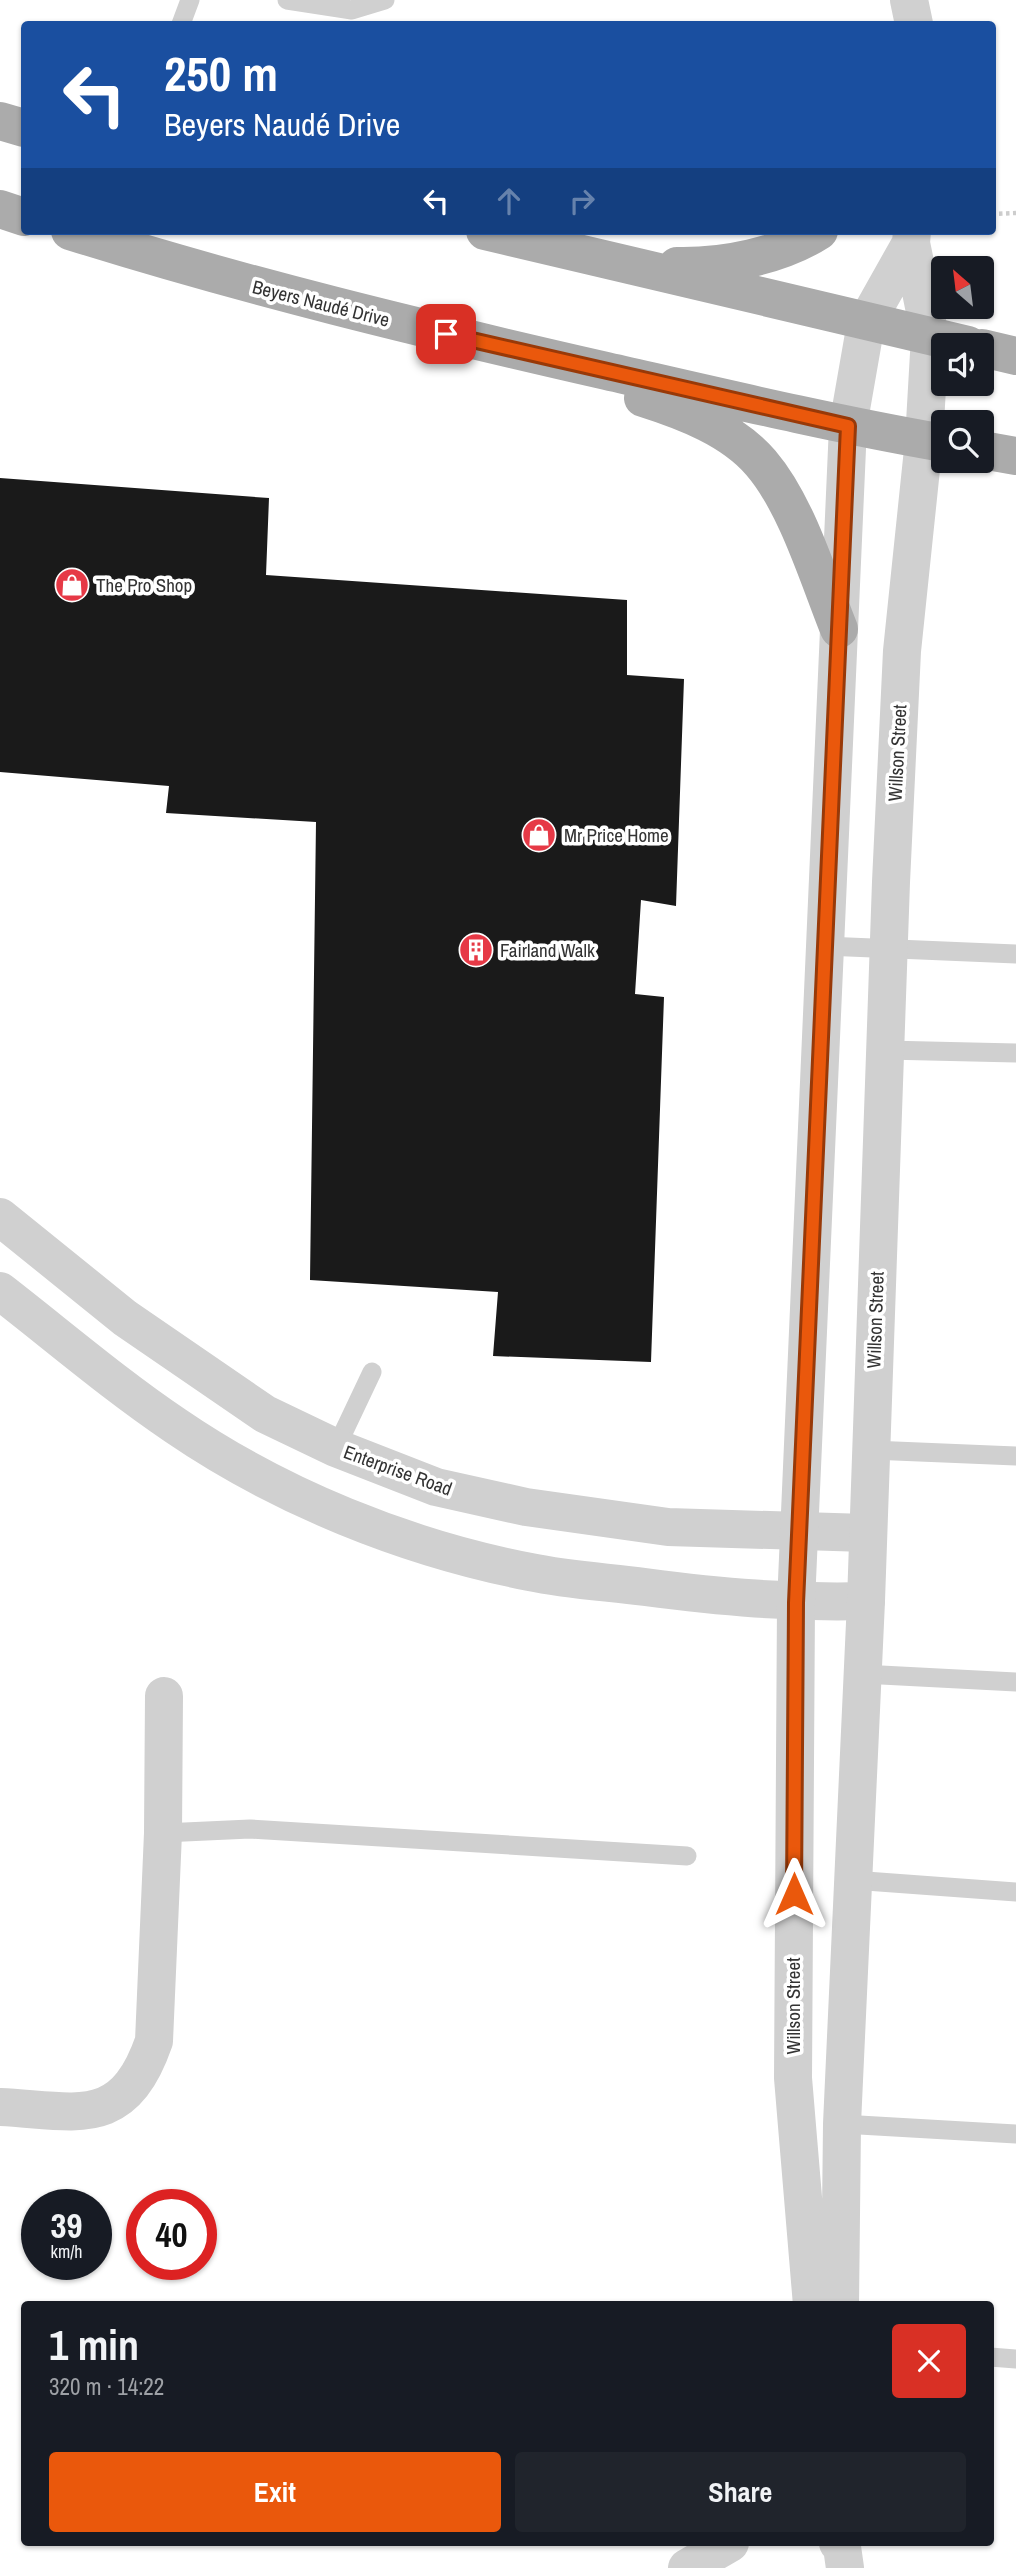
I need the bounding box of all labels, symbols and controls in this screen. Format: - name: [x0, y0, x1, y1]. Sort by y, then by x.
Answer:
- text: 250 m: [164, 40, 278, 106]
- icon: left: [49, 49, 140, 140]
- text: Beyers Naudé Drive: [164, 103, 400, 146]
- icon: left: [417, 182, 455, 220]
- icon: ahead: [490, 182, 528, 220]
- icon: right: [563, 182, 601, 220]
- north arrow: [931, 256, 994, 318]
- map controls: [931, 256, 994, 473]
- street label: Beyers Naudé Drive: [250, 273, 392, 333]
- pin: [416, 304, 476, 364]
- icon: arrive: [427, 315, 465, 353]
- button: sound: [931, 333, 994, 396]
- button: search: [931, 410, 994, 473]
- shop icon: The Pro Shop: [53, 566, 91, 604]
- place label: The Pro Shop: [96, 572, 192, 598]
- street label: Willson Street: [881, 703, 913, 802]
- shop icon: Mr Price Home: [520, 816, 558, 854]
- place label: Mr Price Home: [564, 822, 669, 848]
- building icon: Fairland Walk: [457, 931, 495, 969]
- place label: Fairland Walk: [500, 937, 595, 963]
- street label: Willson Street: [860, 1270, 890, 1369]
- street label: Enterprise Road: [340, 1438, 456, 1502]
- position arrow: [757, 1857, 831, 1931]
- street label: Willson Street: [780, 1957, 806, 2054]
- speed limit sign: 40: [126, 2189, 217, 2280]
- text: 39: [51, 2202, 82, 2249]
- text: km/h: [51, 2239, 83, 2264]
- text: 1 min: [49, 2317, 139, 2373]
- button: close: [892, 2324, 966, 2398]
- text: 320 m · 14:22: [49, 2371, 164, 2402]
- button: Exit: [49, 2452, 501, 2532]
- button: Share: [515, 2452, 966, 2532]

